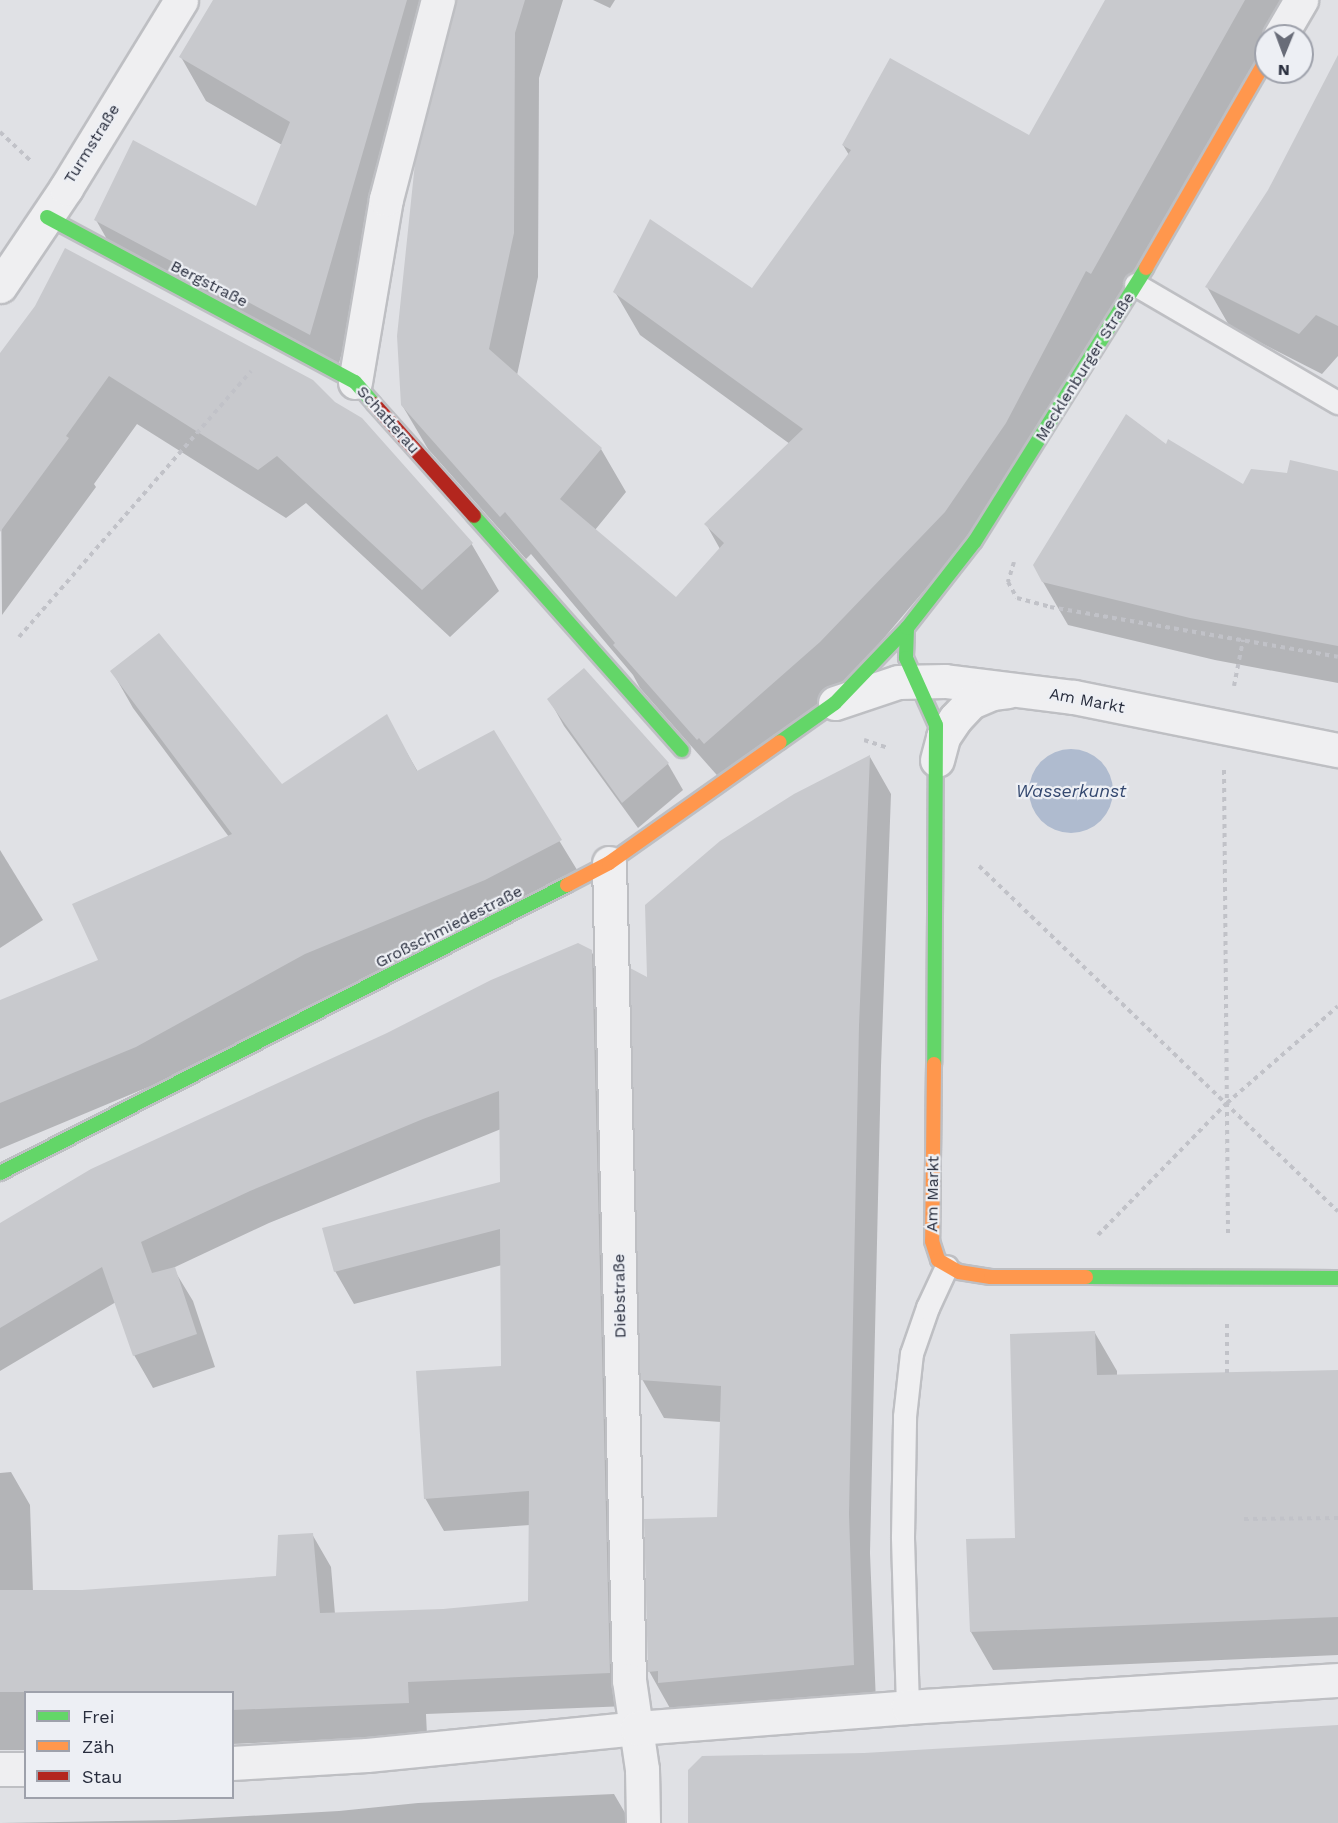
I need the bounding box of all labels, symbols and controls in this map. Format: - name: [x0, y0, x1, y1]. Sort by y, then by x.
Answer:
- north arrow: [1254, 24, 1314, 84]
- text: N: [1278, 61, 1290, 80]
- street label: Turmstraße: [60, 101, 124, 187]
- street label: Bergstraße: [167, 256, 251, 312]
- street label: Mecklenburger Straße: [1031, 289, 1139, 445]
- street label: Schatterau: [353, 382, 423, 458]
- street label: Am Markt: [1048, 684, 1126, 718]
- water label: Wasserkunst: [1016, 780, 1126, 802]
- street label: Großschmiedestraße: [372, 882, 526, 972]
- street label: Am Markt: [923, 1156, 943, 1232]
- street label: Diebstraße: [610, 1254, 630, 1338]
- legend: [24, 1691, 234, 1799]
- text: Frei: [82, 1706, 114, 1727]
- text: Zäh: [82, 1736, 115, 1757]
- text: Stau: [82, 1766, 122, 1787]

